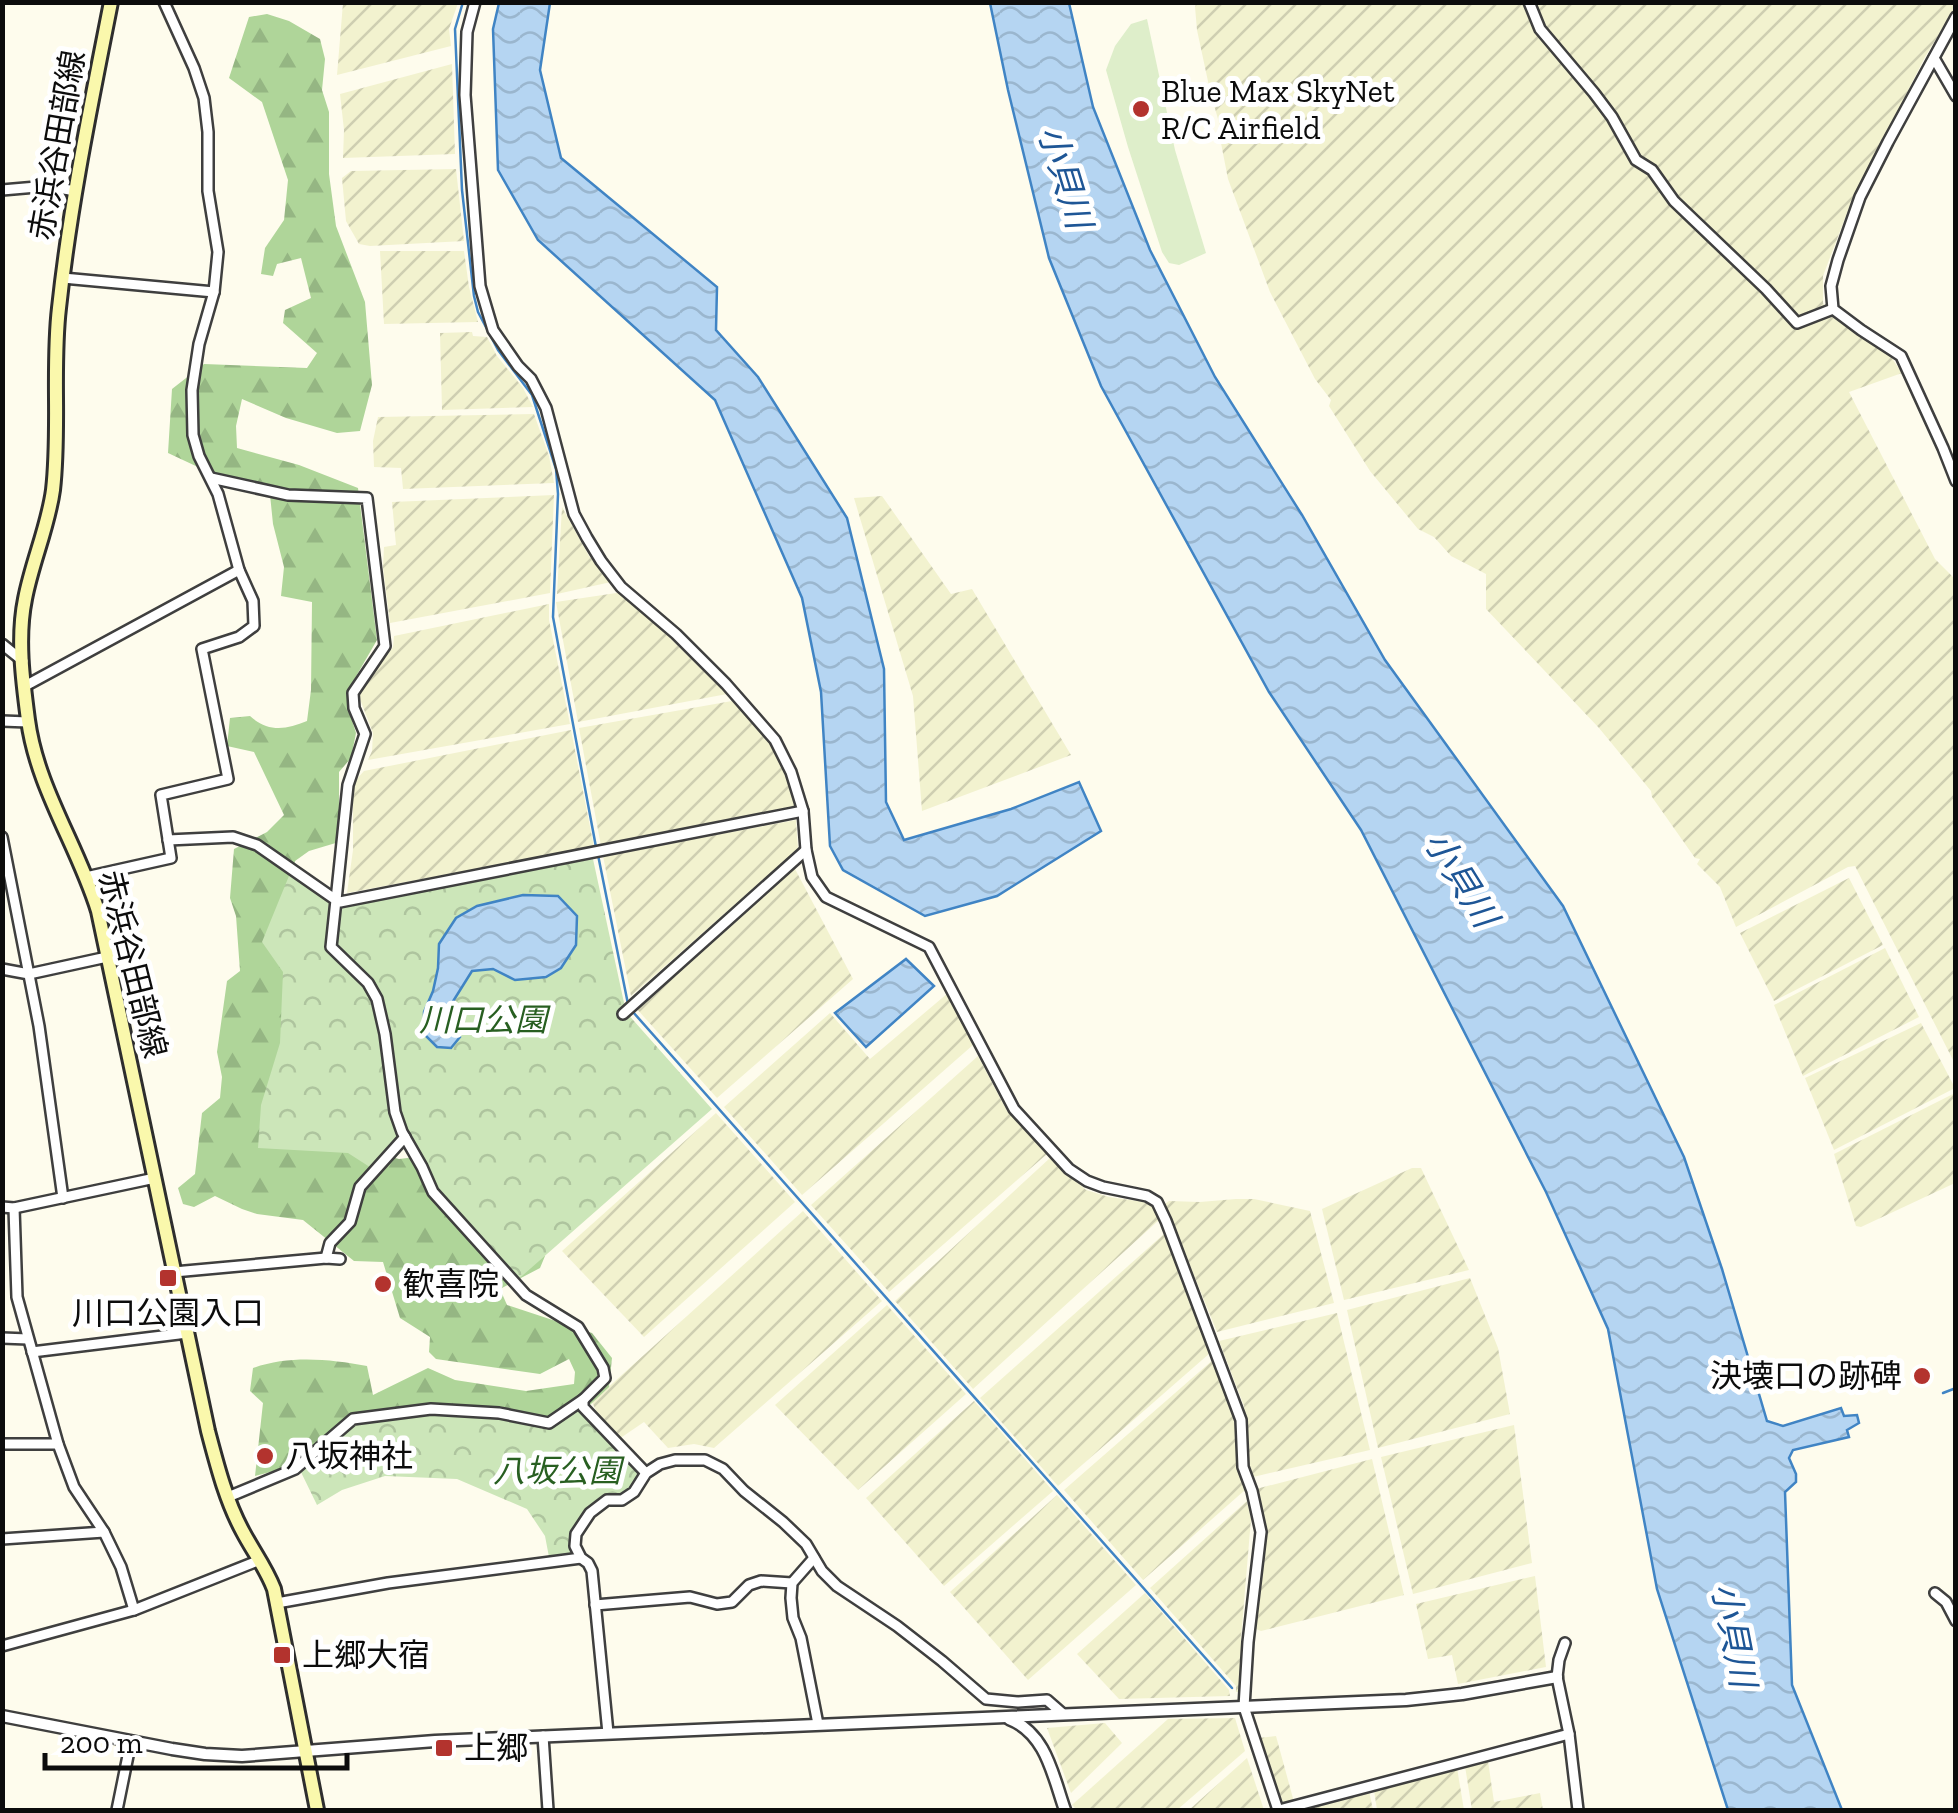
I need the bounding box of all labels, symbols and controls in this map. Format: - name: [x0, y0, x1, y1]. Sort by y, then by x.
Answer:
- street label: 赤浜谷田部線: [22, 47, 92, 243]
- place label: Blue Max SkyNet R/C Airfield: [1161, 72, 1395, 147]
- marker: Blue Max SkyNet R/C Airfield: [1130, 98, 1152, 120]
- water label: 小貝川: [1030, 121, 1102, 237]
- water label: 小貝川: [1415, 823, 1509, 938]
- street label: 赤浜谷田部線: [91, 866, 175, 1062]
- park label: 川口公園: [419, 1001, 551, 1039]
- place label: 歓喜院: [403, 1265, 499, 1303]
- marker: 川口公園入口: [157, 1267, 179, 1289]
- marker: 歓喜院: [372, 1273, 394, 1295]
- place label: 川口公園入口: [72, 1294, 264, 1332]
- place label: 決壊口の跡碑: [1710, 1357, 1902, 1395]
- marker: 決壊口の跡碑: [1911, 1365, 1933, 1387]
- place label: 八坂神社: [285, 1437, 413, 1475]
- marker: 八坂神社: [254, 1445, 276, 1467]
- park label: 八坂公園: [493, 1452, 625, 1490]
- water label: 小貝川: [1703, 1579, 1765, 1694]
- place label: 上郷大宿: [302, 1636, 430, 1674]
- marker: 上郷大宿: [271, 1644, 293, 1666]
- scale bar: [45, 1708, 348, 1770]
- text: 200 m: [60, 1725, 143, 1761]
- place label: 上郷: [464, 1729, 528, 1767]
- marker: 上郷: [433, 1737, 455, 1759]

